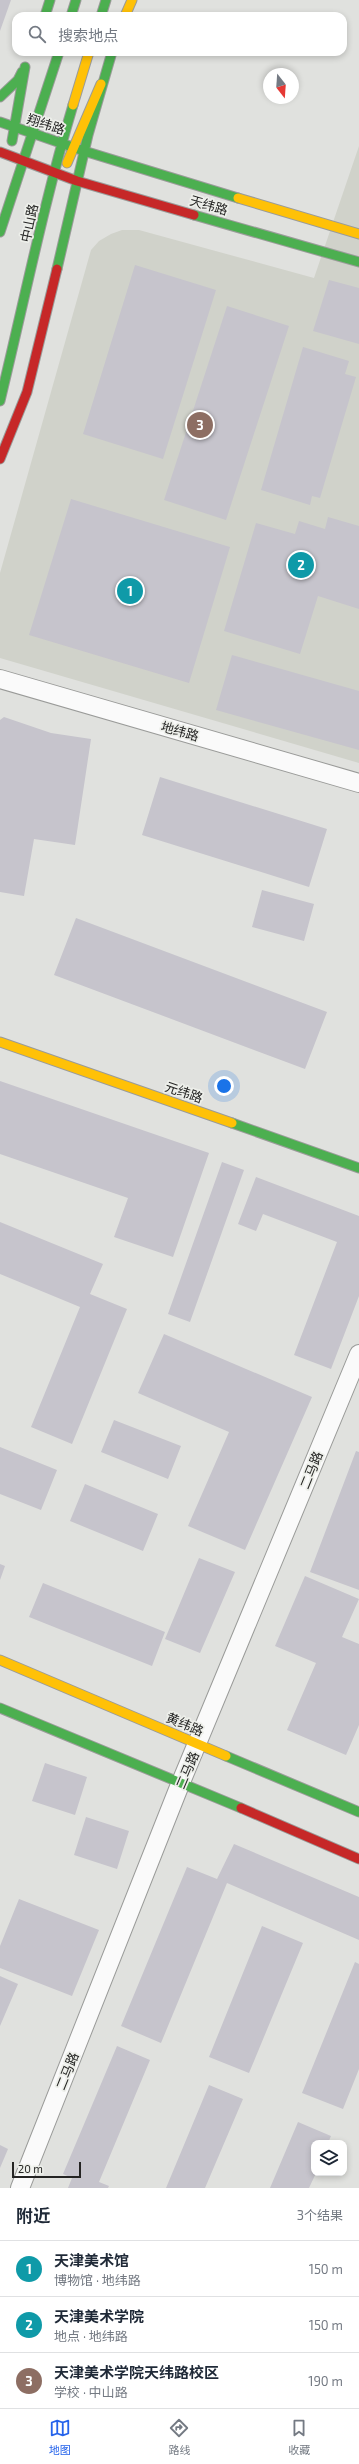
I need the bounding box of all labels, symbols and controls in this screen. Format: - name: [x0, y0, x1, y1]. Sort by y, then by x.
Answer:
- search box: [12, 12, 347, 56]
- icon: search: [26, 23, 48, 45]
- text: 搜索地点: [58, 26, 118, 44]
- north arrow: [263, 68, 299, 104]
- street label: 翔纬路: [25, 110, 67, 138]
- street label: 天纬路: [188, 192, 230, 218]
- street label: 中山路: [17, 202, 41, 244]
- pin: 3: [187, 410, 213, 440]
- pin: 2: [288, 550, 314, 580]
- pin: 1: [117, 576, 143, 606]
- street label: 地纬路: [159, 718, 201, 744]
- your location: [214, 1076, 234, 1096]
- street label: 元纬路: [163, 1078, 205, 1106]
- street label: 二马路: [296, 1449, 326, 1491]
- street label: 黄纬路: [164, 1709, 206, 1739]
- street label: 二马路: [172, 1749, 202, 1791]
- street label: 二马路: [52, 2050, 82, 2092]
- map controls: [311, 2140, 347, 2176]
- button: layers: [311, 2140, 347, 2176]
- scale bar: [12, 2160, 81, 2179]
- text: 20 m: [18, 2162, 43, 2175]
- text: 附近: [16, 2205, 50, 2225]
- text: 3个结果: [297, 2207, 343, 2223]
- text: 天津美术馆: [54, 2251, 129, 2269]
- text: 1: [26, 2261, 32, 2277]
- text: 150 m: [309, 2261, 343, 2277]
- text: 博物馆 · 地纬路: [54, 2272, 141, 2288]
- text: 天津美术学院: [54, 2307, 144, 2325]
- text: 2: [25, 2317, 33, 2333]
- text: 150 m: [309, 2317, 343, 2333]
- text: 地点 · 地纬路: [54, 2328, 128, 2344]
- text: 天津美术学院天纬路校区: [54, 2363, 219, 2381]
- text: 3: [25, 2373, 33, 2389]
- text: 190 m: [308, 2373, 343, 2389]
- text: 学校 · 中山路: [54, 2384, 128, 2400]
- tab: 地图: [49, 2417, 71, 2457]
- tab: 路线: [168, 2417, 190, 2457]
- tab: 收藏: [288, 2417, 310, 2457]

